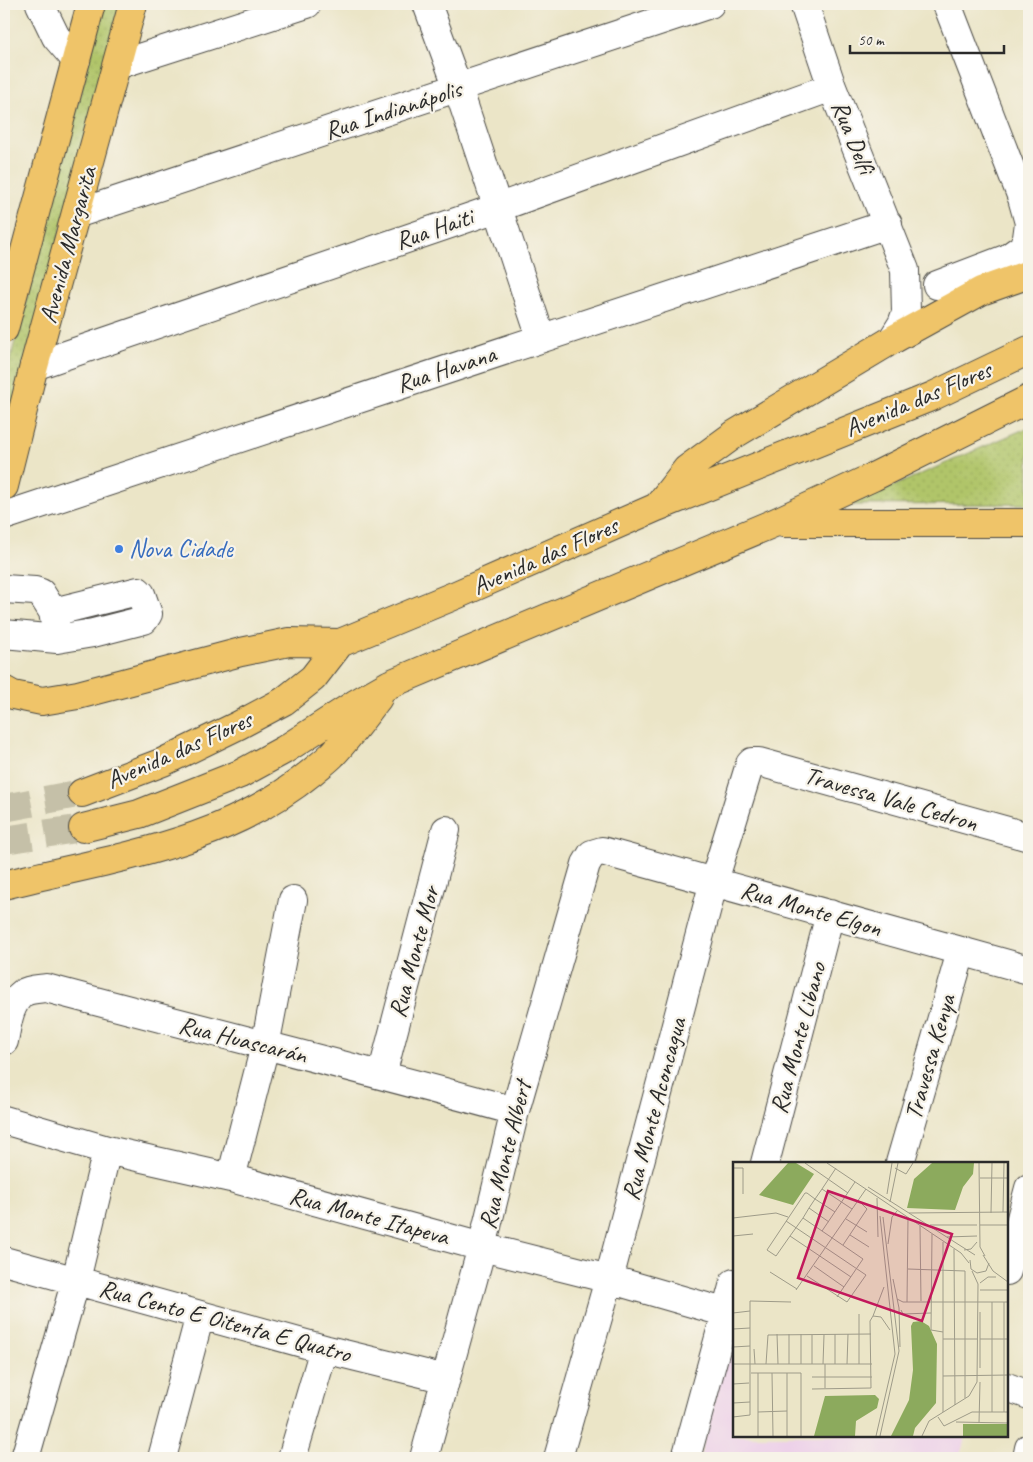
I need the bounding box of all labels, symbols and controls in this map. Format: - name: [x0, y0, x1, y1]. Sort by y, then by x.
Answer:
- scale bar: [850, 22, 1004, 54]
- text: 50 m: [858, 31, 885, 50]
- street label: Rua Indianápolis: [320, 72, 468, 147]
- street label: Rua Delfi: [824, 96, 883, 181]
- street label: Avenida Margarita: [32, 161, 105, 327]
- street label: Rua Haiti: [391, 200, 480, 257]
- street label: Rua Havana: [392, 337, 502, 400]
- street label: Avenida das Flores: [840, 353, 998, 444]
- street label: Avenida das Flores: [467, 509, 625, 602]
- place label: Nova Cidade: [129, 533, 235, 565]
- marker: Nova Cidade: [113, 543, 125, 555]
- street label: Avenida das Flores: [101, 703, 259, 796]
- street label: Travessa Vale Cedron: [801, 759, 982, 839]
- street label: Rua Monte Elgon: [737, 874, 886, 945]
- street label: Rua Monte Mor: [381, 881, 447, 1021]
- street label: Rua Monte Libano: [762, 958, 834, 1117]
- street label: Travessa Kenya: [897, 989, 964, 1123]
- street label: Rua Huascarán: [176, 1009, 311, 1072]
- street label: Rua Monte Aconcagua: [614, 1012, 694, 1204]
- street label: Rua Monte Albert: [471, 1074, 540, 1232]
- inset map: [733, 1162, 1008, 1437]
- street label: Rua Monte Itapeva: [286, 1179, 454, 1253]
- street label: Rua Cento E Oitenta E Quatro: [96, 1272, 355, 1370]

